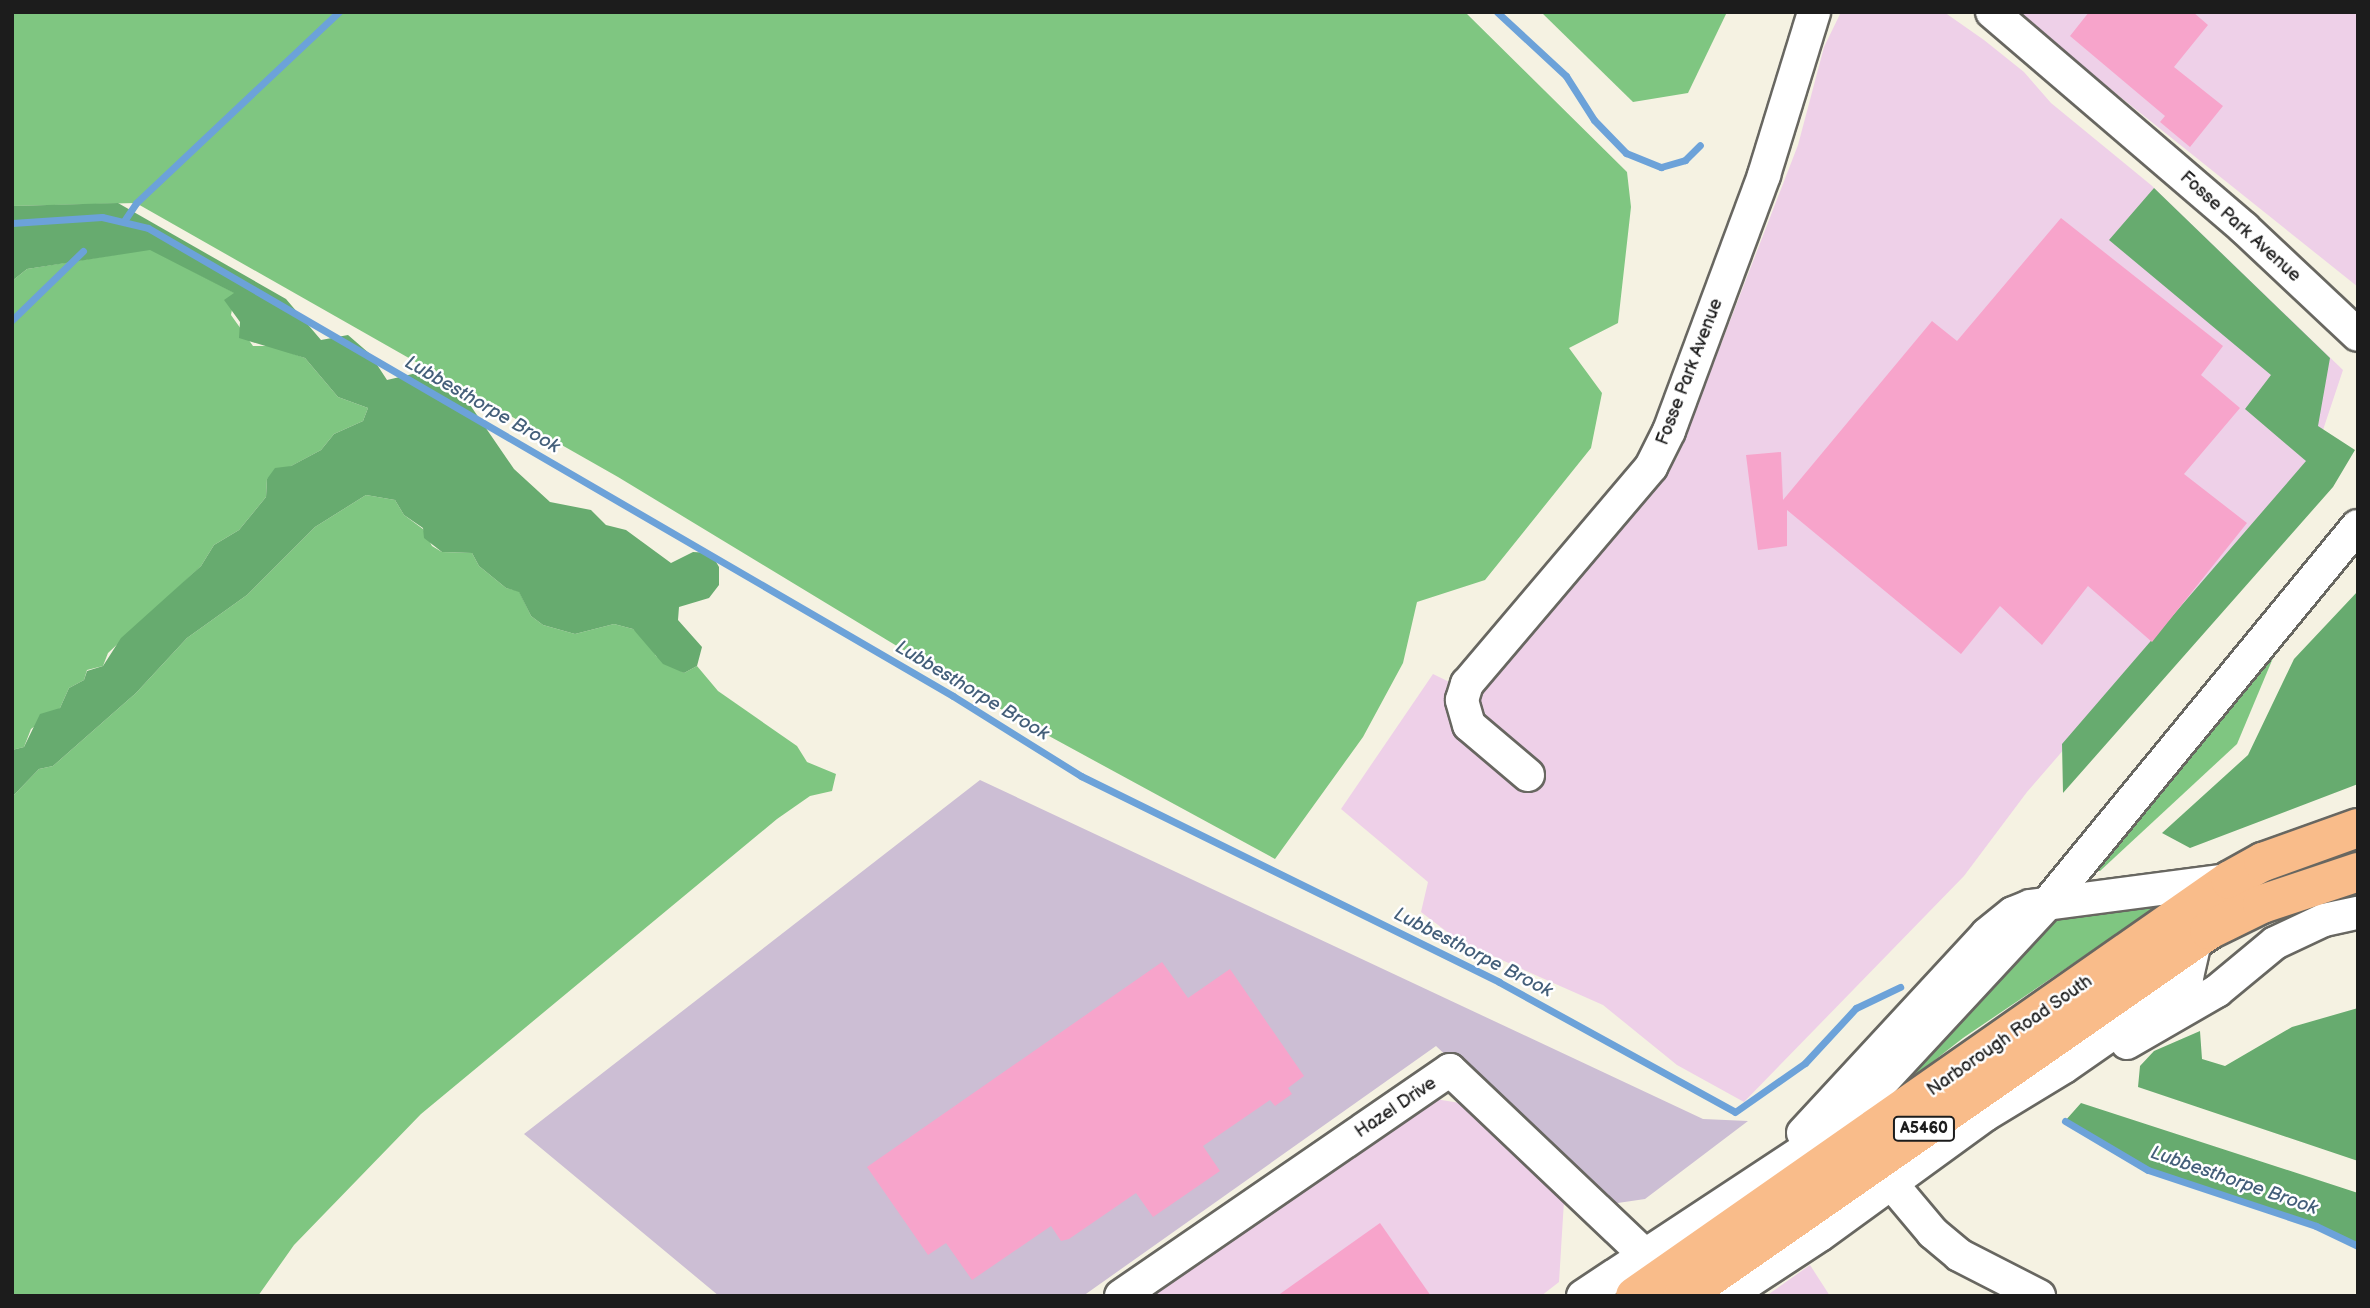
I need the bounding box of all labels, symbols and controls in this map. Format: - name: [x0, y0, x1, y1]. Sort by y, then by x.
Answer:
- street label: Fosse Park Avenue: [2175, 167, 2305, 287]
- street label: Fosse Park Avenue: [1652, 296, 1728, 448]
- water label: Lubbesthorpe Brook: [401, 351, 563, 459]
- water label: Lubbesthorpe Brook: [891, 636, 1053, 746]
- water label: Lubbesthorpe Brook: [1390, 903, 1556, 1003]
- street label: Narborough Road South: [1923, 971, 2097, 1101]
- street label: Hazel Drive: [1351, 1073, 1441, 1143]
- road number: A5460: [1892, 1116, 1955, 1142]
- water label: Lubbesthorpe Brook: [2148, 1142, 2320, 1220]

